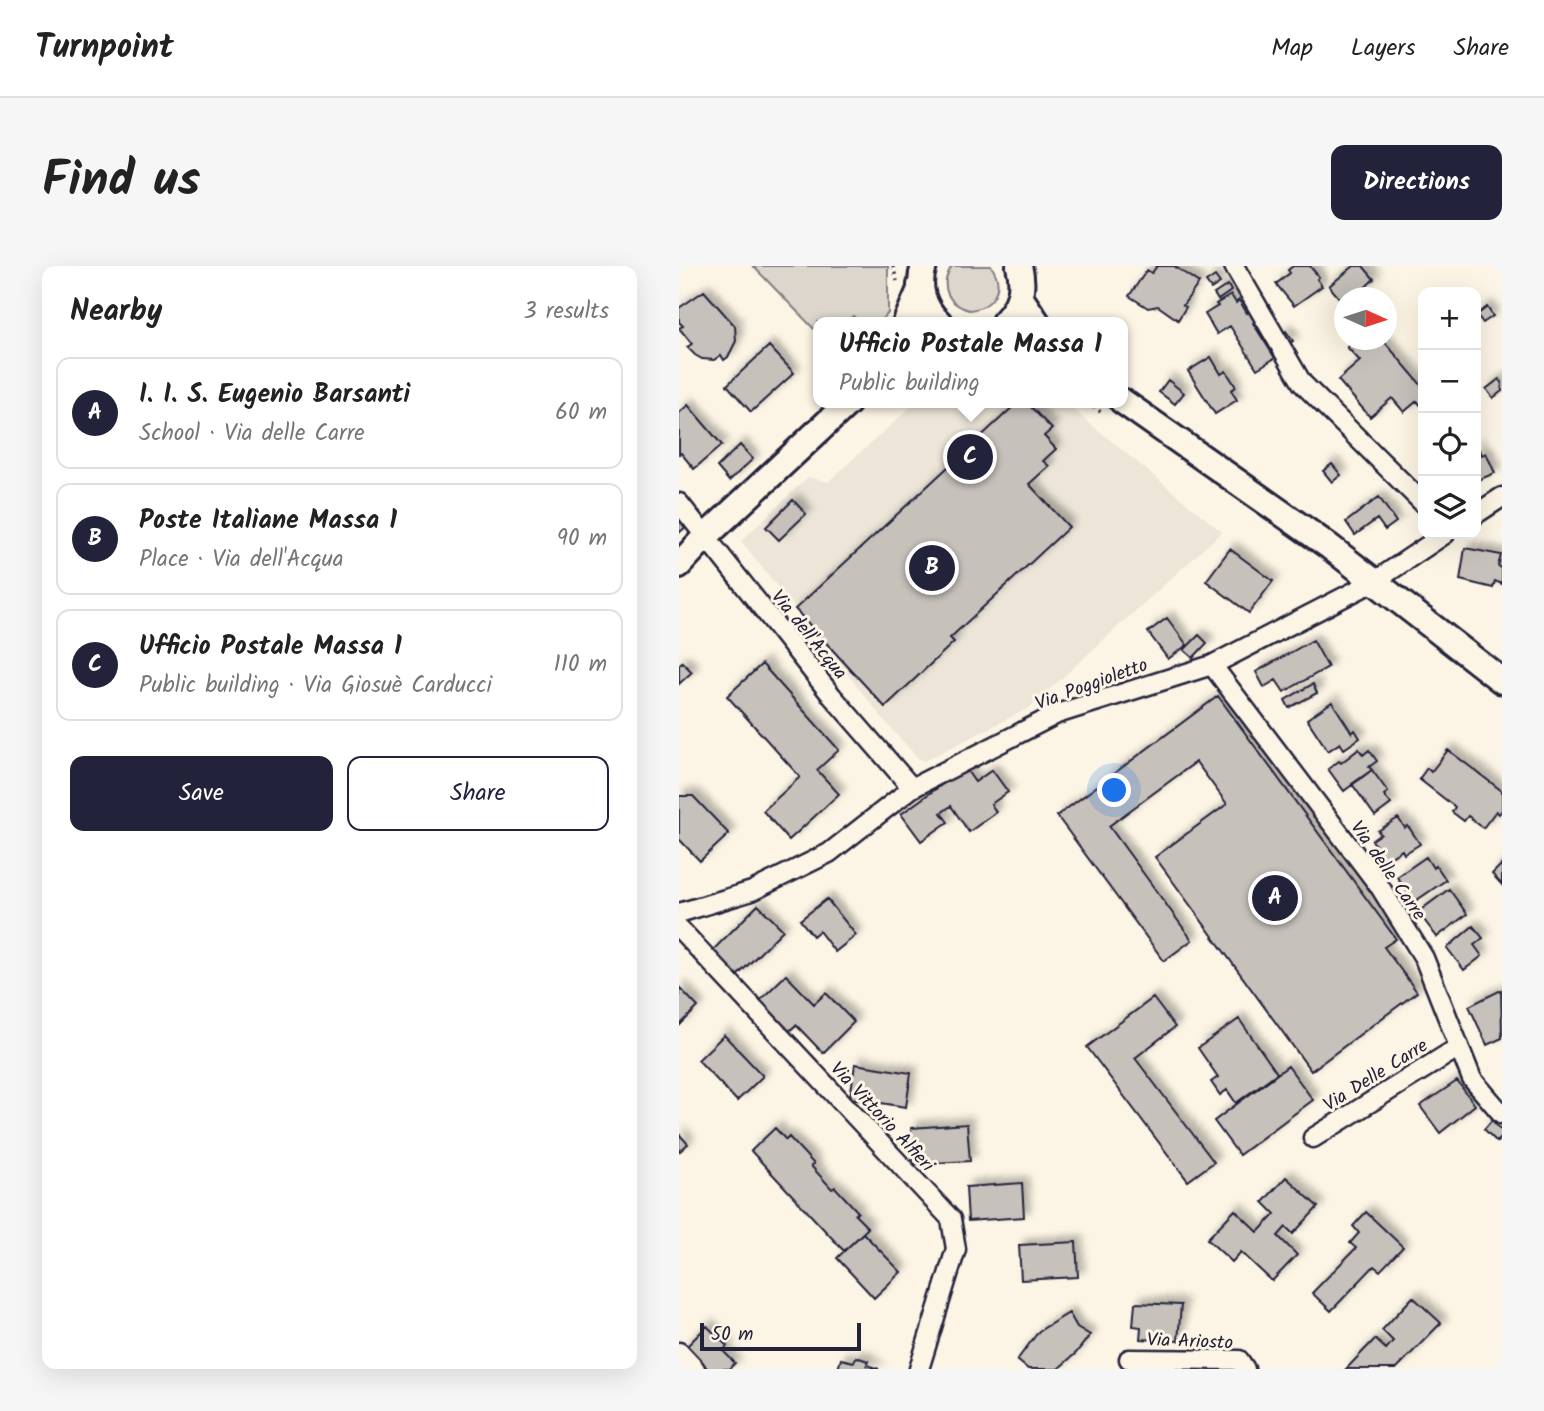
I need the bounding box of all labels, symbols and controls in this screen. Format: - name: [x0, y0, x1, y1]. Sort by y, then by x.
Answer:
- text: Turnpoint: [35, 22, 174, 75]
- text: Map: [1271, 29, 1313, 68]
- text: Layers: [1351, 29, 1415, 68]
- text: Share: [1453, 29, 1509, 68]
- text: Find us: [42, 143, 200, 221]
- button: Directions: [1331, 145, 1502, 220]
- north arrow: [1334, 287, 1397, 350]
- map controls: [1418, 287, 1481, 539]
- button: +: [1418, 287, 1481, 350]
- text: Nearby: [70, 288, 162, 336]
- text: 3 results: [523, 294, 609, 330]
- popup: [813, 317, 1128, 408]
- text: Ufficio Postale Massa 1: [839, 324, 1102, 366]
- button: −: [1418, 350, 1481, 413]
- text: Public building: [839, 366, 980, 402]
- text: I. I. S. Eugenio Barsanti: [139, 374, 410, 416]
- text: A: [88, 395, 102, 431]
- text: 60 m: [555, 395, 607, 431]
- button: locate: [1418, 413, 1481, 476]
- text: School · Via delle Carre: [139, 416, 365, 452]
- pin: C: [947, 431, 993, 483]
- button: layers: [1418, 476, 1481, 539]
- text: Poste Italiane Massa 1: [139, 500, 397, 542]
- text: B: [88, 521, 102, 557]
- text: 90 m: [557, 521, 607, 557]
- text: Place · Via dell'Acqua: [139, 542, 344, 578]
- pin: B: [909, 542, 955, 594]
- street label: Via dell'Acqua: [763, 584, 854, 687]
- text: Ufficio Postale Massa 1: [139, 626, 402, 668]
- text: C: [88, 647, 102, 683]
- text: 110 m: [554, 647, 607, 683]
- street label: Via Poggioletto: [1031, 651, 1152, 719]
- text: Public building · Via Giosuè Carducci: [139, 668, 492, 704]
- button: Save: [70, 756, 333, 831]
- button: Share: [347, 756, 609, 831]
- your location: [1097, 773, 1131, 807]
- street label: Via delle Carre: [1342, 815, 1433, 928]
- pin: A: [1252, 872, 1298, 924]
- street label: Via Delle Carre: [1318, 1031, 1435, 1120]
- street label: Via Vittorio Alfieri: [822, 1055, 942, 1181]
- scale bar: [700, 1320, 861, 1352]
- text: 50 m: [711, 1320, 753, 1350]
- street label: Via Ariosto: [1146, 1326, 1234, 1358]

